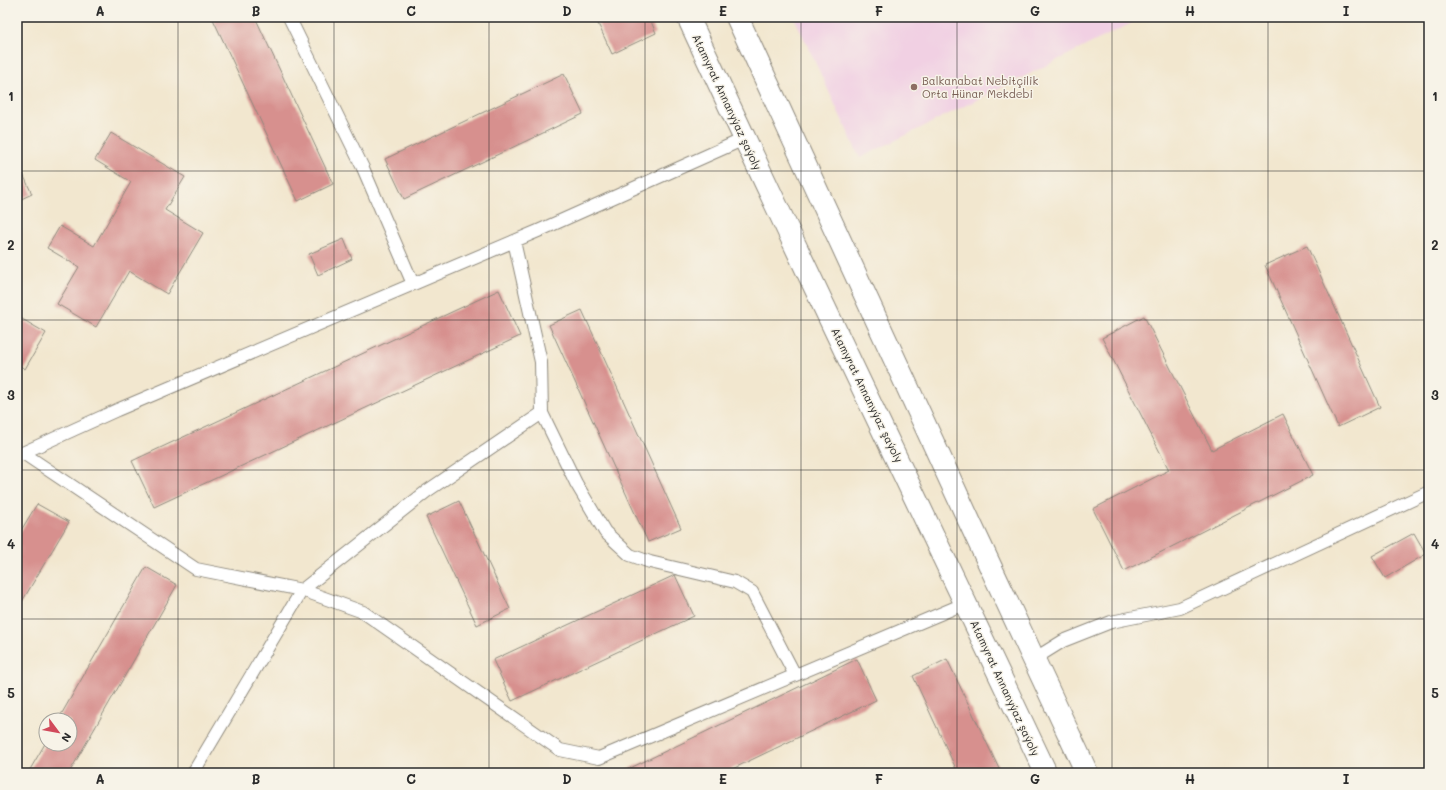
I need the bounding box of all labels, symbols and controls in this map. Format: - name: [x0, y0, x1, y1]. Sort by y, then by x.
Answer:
- text: A: [95, 2, 105, 19]
- text: B: [252, 2, 261, 19]
- text: C: [406, 2, 416, 19]
- text: D: [562, 2, 572, 19]
- text: E: [719, 2, 727, 19]
- text: F: [875, 2, 883, 19]
- text: G: [1030, 2, 1040, 19]
- text: H: [1185, 2, 1195, 19]
- text: I: [1343, 2, 1350, 19]
- street label: Atamyrat Annanyýaz şaýoly: [689, 31, 766, 172]
- place label: Balkanabat Nebitçilik Orta Hünar Mekdebi: [922, 73, 1038, 101]
- marker: Balkanabat Nebitçilik Orta Hünar Mekdebi: [909, 82, 919, 92]
- text: 1: [8, 87, 14, 104]
- text: 1: [1432, 87, 1438, 104]
- text: 2: [7, 236, 15, 253]
- text: 2: [1431, 236, 1439, 253]
- street label: Atamyrat Annanyýaz şaýoly: [828, 325, 907, 465]
- text: 3: [7, 386, 15, 403]
- text: 3: [1431, 386, 1439, 403]
- text: 4: [7, 535, 15, 552]
- text: 4: [1431, 535, 1439, 552]
- street label: Atamyrat Annanyýaz şaýoly: [967, 617, 1044, 758]
- text: 5: [7, 684, 15, 701]
- text: 5: [1431, 684, 1439, 701]
- north arrow: [38, 712, 78, 752]
- text: N: [58, 730, 75, 745]
- text: A: [95, 770, 105, 787]
- text: B: [252, 770, 261, 787]
- text: C: [406, 770, 416, 787]
- text: D: [562, 770, 572, 787]
- text: E: [719, 770, 727, 787]
- text: F: [875, 770, 883, 787]
- text: G: [1030, 770, 1040, 787]
- text: H: [1185, 770, 1195, 787]
- text: I: [1343, 770, 1350, 787]

